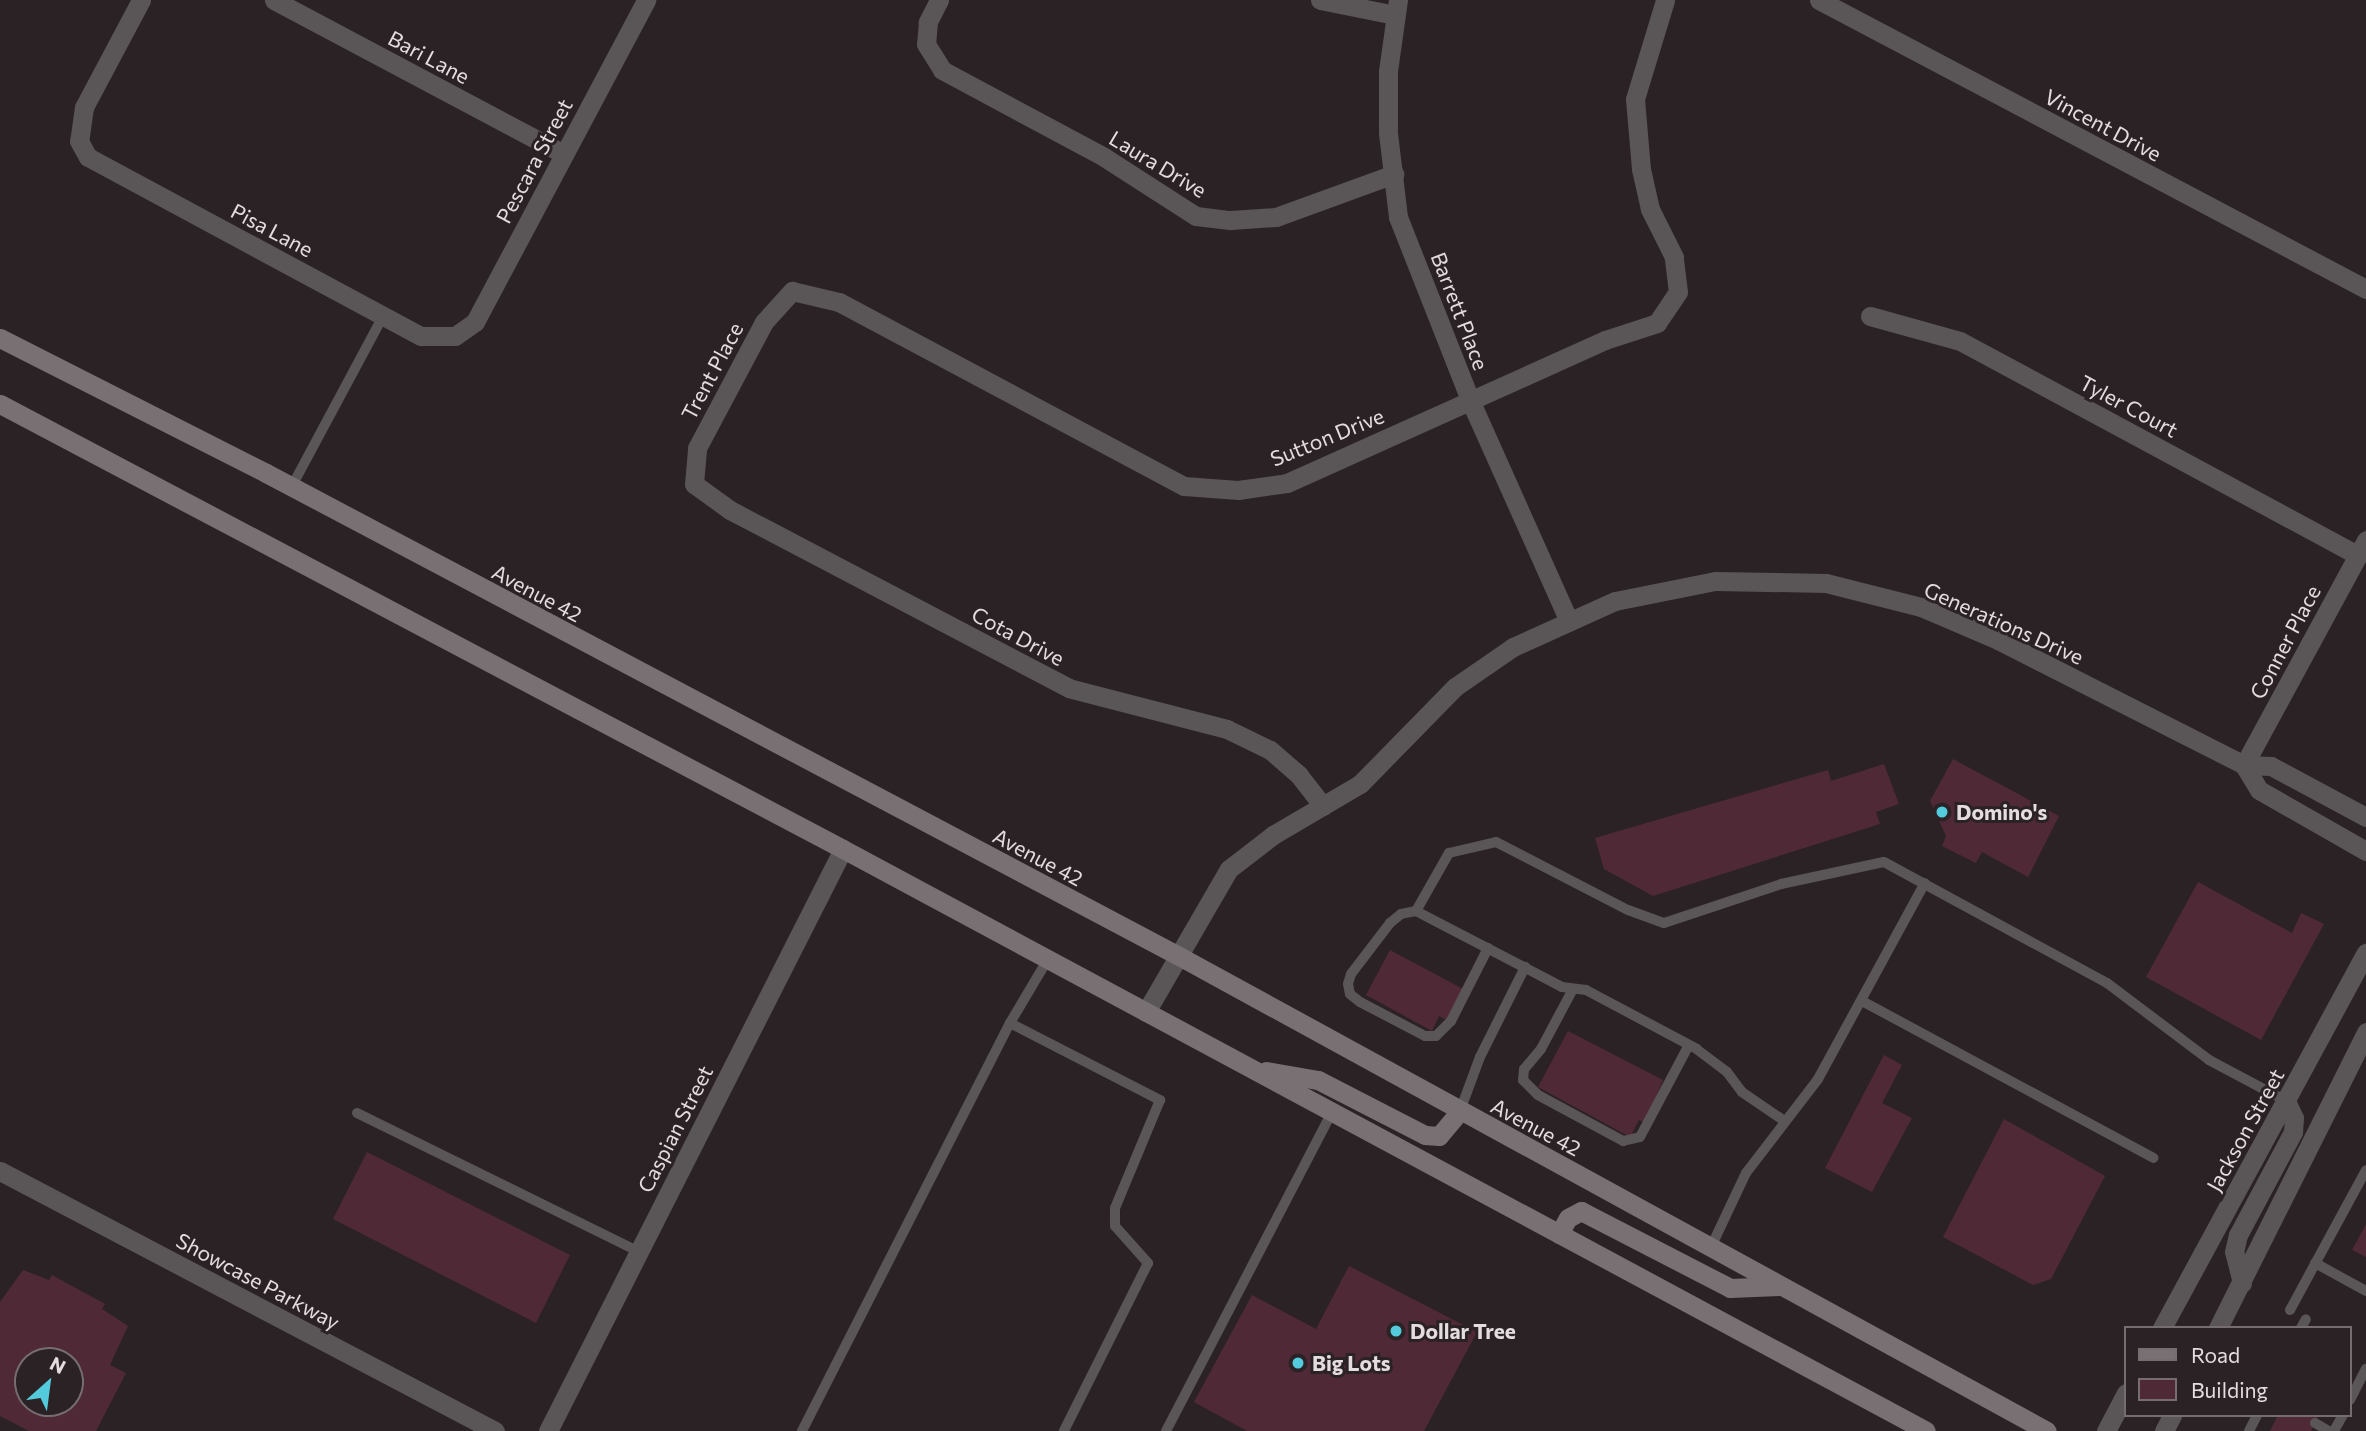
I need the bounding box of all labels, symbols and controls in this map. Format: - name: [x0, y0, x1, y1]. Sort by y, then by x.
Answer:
- street label: Bari Lane: [384, 25, 474, 89]
- street label: Vincent Drive: [2040, 84, 2166, 166]
- street label: Pescara Street: [491, 94, 577, 228]
- street label: Laura Drive: [1105, 125, 1211, 203]
- street label: Pisa Lane: [227, 198, 317, 262]
- street label: Barrett Place: [1426, 249, 1494, 373]
- street label: Trent Place: [676, 318, 748, 424]
- street label: Tyler Court: [2076, 370, 2182, 442]
- street label: Sutton Drive: [1266, 403, 1388, 471]
- street label: Avenue 42: [488, 559, 586, 627]
- street label: Generations Drive: [1920, 577, 2088, 669]
- street label: Conner Place: [2244, 581, 2326, 703]
- street label: Cota Drive: [967, 601, 1069, 671]
- place label: Domino's: [1956, 799, 2047, 825]
- marker: Domino's: [1934, 804, 1950, 820]
- street label: Avenue 42: [989, 823, 1087, 891]
- street label: Caspian Street: [632, 1061, 718, 1197]
- street label: Jackson Street: [2201, 1064, 2289, 1196]
- street label: Avenue 42: [1487, 1093, 1585, 1161]
- street label: Showcase Parkway: [172, 1227, 344, 1335]
- place label: Dollar Tree: [1410, 1318, 1516, 1344]
- marker: Dollar Tree: [1388, 1323, 1404, 1339]
- legend: [2124, 1326, 2352, 1417]
- text: Road: [2191, 1342, 2240, 1367]
- north arrow: [14, 1347, 84, 1417]
- place label: Big Lots: [1312, 1350, 1391, 1376]
- text: N: [46, 1351, 70, 1378]
- marker: Big Lots: [1290, 1355, 1306, 1371]
- text: Building: [2191, 1377, 2268, 1402]

